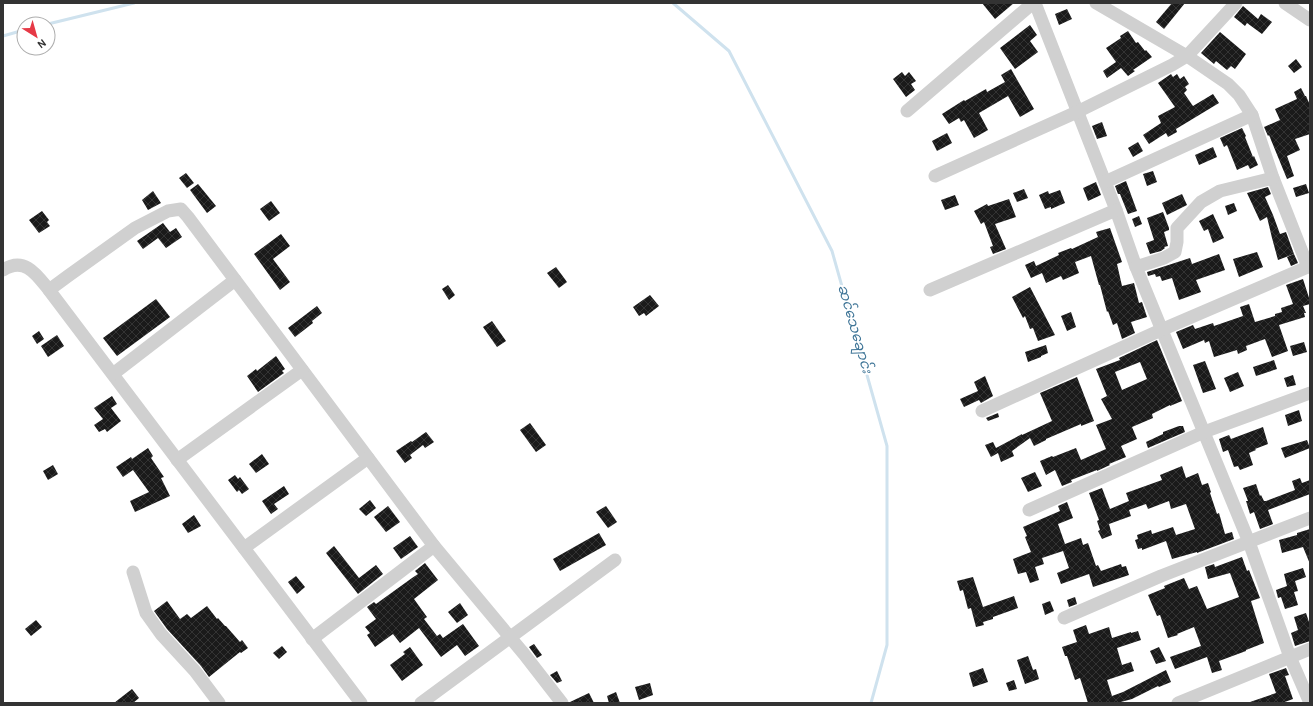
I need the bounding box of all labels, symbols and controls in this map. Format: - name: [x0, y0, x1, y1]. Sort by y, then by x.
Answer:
- north arrow: [16, 16, 56, 56]
- text: N: [35, 36, 49, 51]
- water label: ဆင်သေချောင်း: [831, 282, 878, 377]

